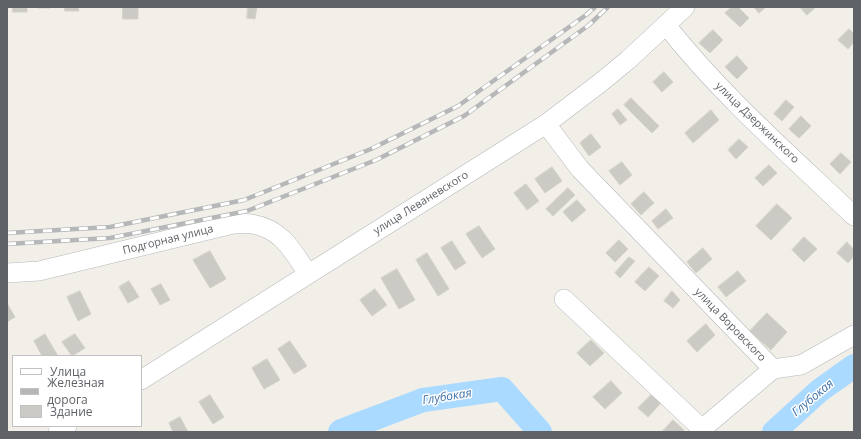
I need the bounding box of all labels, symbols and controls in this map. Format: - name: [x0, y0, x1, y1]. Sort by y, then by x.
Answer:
- street label: улица Дзержинского: [712, 80, 802, 166]
- street label: улица Леваневского: [371, 168, 471, 238]
- street label: Подгорная улица: [121, 222, 215, 258]
- street label: улица Воровского: [692, 286, 768, 364]
- legend: [12, 355, 142, 427]
- text: Улица: [50, 363, 86, 380]
- text: Железная дорога: [47, 374, 104, 408]
- water label: Глубокая: [789, 376, 837, 420]
- water label: Глубокая: [421, 386, 473, 408]
- text: Здание: [50, 403, 93, 420]

